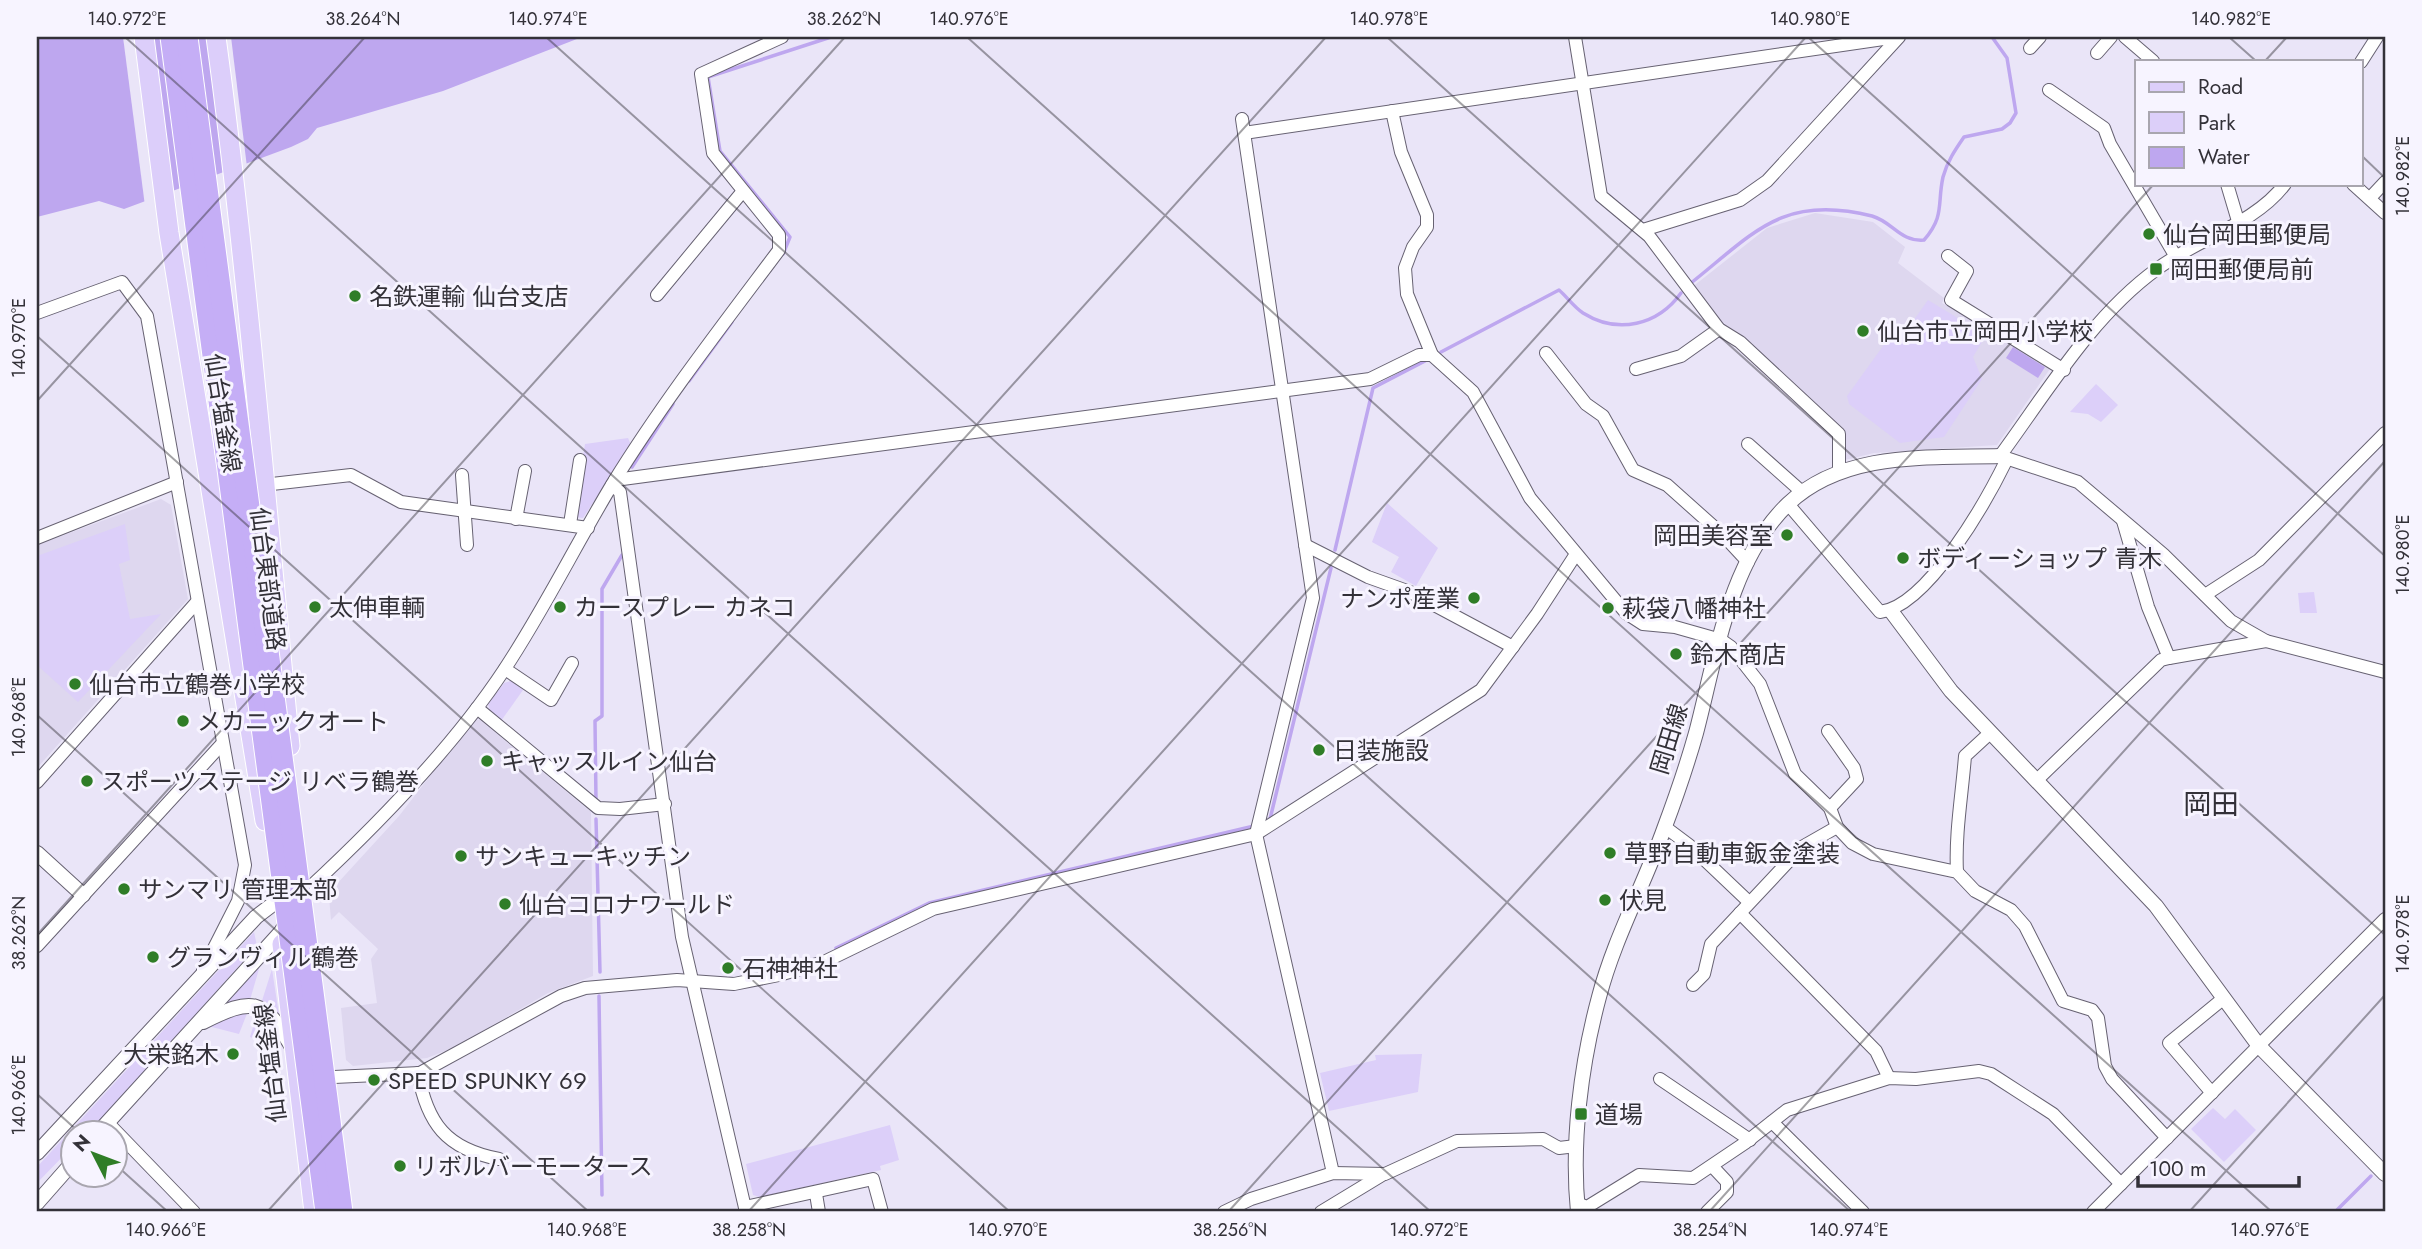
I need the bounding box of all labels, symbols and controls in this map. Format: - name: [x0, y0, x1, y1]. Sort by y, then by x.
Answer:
- text: 140.972°E: [87, 6, 167, 32]
- text: 38.264°N: [326, 6, 400, 32]
- text: 140.974°E: [508, 6, 588, 32]
- text: 38.262°N: [807, 6, 881, 32]
- text: 140.976°E: [929, 6, 1009, 32]
- text: 140.978°E: [1350, 6, 1428, 32]
- text: 140.980°E: [1770, 6, 1850, 32]
- text: 140.982°E: [2191, 6, 2271, 32]
- legend: [2135, 60, 2362, 186]
- text: Road: [2198, 72, 2243, 102]
- text: Park: [2198, 108, 2236, 138]
- text: 140.982°E: [2390, 136, 2416, 216]
- text: Water: [2198, 142, 2251, 172]
- place label: 仙台岡田郵便局: [2163, 217, 2331, 252]
- marker: 仙台岡田郵便局: [2141, 226, 2157, 242]
- place label: 岡田郵便局前: [2170, 252, 2314, 287]
- marker: 岡田郵便局前: [2148, 261, 2164, 277]
- place label: 名鉄運輸 仙台支店: [369, 279, 568, 314]
- marker: 名鉄運輸 仙台支店: [347, 288, 363, 304]
- text: 140.970°E: [6, 298, 32, 378]
- place label: 仙台市立岡田小学校: [1877, 314, 2093, 349]
- marker: 仙台市立岡田小学校: [1855, 323, 1871, 339]
- street label: 仙台塩釜線: [196, 351, 250, 475]
- street label: 仙台東部道路: [242, 505, 294, 653]
- text: 140.980°E: [2390, 515, 2416, 595]
- place label: 岡田美容室: [1653, 518, 1773, 553]
- marker: 岡田美容室: [1779, 527, 1795, 543]
- place label: ボディーショップ 青木: [1917, 541, 2162, 576]
- marker: ボディーショップ 青木: [1895, 550, 1911, 566]
- place label: ナンポ産業: [1340, 581, 1460, 616]
- place label: 太伸車輌: [329, 590, 425, 625]
- place label: カースプレー カネコ: [574, 590, 796, 625]
- marker: ナンポ産業: [1466, 590, 1482, 606]
- place label: 萩袋八幡神社: [1622, 591, 1766, 626]
- marker: 太伸車輌: [307, 599, 323, 615]
- marker: カースプレー カネコ: [552, 599, 568, 615]
- marker: 萩袋八幡神社: [1600, 600, 1616, 616]
- place label: 鈴木商店: [1690, 637, 1786, 672]
- marker: 鈴木商店: [1668, 646, 1684, 662]
- place label: 仙台市立鶴巻小学校: [89, 667, 305, 702]
- marker: 仙台市立鶴巻小学校: [67, 676, 83, 692]
- text: 140.968°E: [6, 677, 32, 757]
- street label: 岡田線: [1642, 699, 1696, 779]
- place label: メカニックオート: [197, 704, 389, 739]
- marker: メカニックオート: [175, 713, 191, 729]
- place label: 日装施設: [1333, 733, 1429, 768]
- marker: 日装施設: [1311, 742, 1327, 758]
- place label: キャッスルイン仙台: [501, 744, 717, 779]
- marker: キャッスルイン仙台: [479, 753, 495, 769]
- place label: スポーツステージ リベラ鶴巻: [101, 764, 419, 799]
- marker: スポーツステージ リベラ鶴巻: [79, 773, 95, 789]
- district label: 岡田: [2183, 784, 2239, 825]
- place label: 草野自動車鈑金塗装: [1624, 836, 1840, 871]
- place label: サンキューキッチン: [475, 839, 691, 874]
- marker: 草野自動車鈑金塗装: [1602, 845, 1618, 861]
- marker: サンキューキッチン: [453, 848, 469, 864]
- place label: サンマリ 管理本部: [138, 872, 337, 907]
- marker: サンマリ 管理本部: [116, 881, 132, 897]
- place label: 伏見: [1619, 883, 1667, 918]
- place label: 仙台コロナワールド: [519, 887, 735, 922]
- marker: 伏見: [1597, 892, 1613, 908]
- text: 140.978°E: [2390, 895, 2416, 973]
- text: 38.262°N: [6, 896, 32, 970]
- marker: 仙台コロナワールド: [497, 896, 513, 912]
- place label: グランヴィル鶴巻: [167, 940, 359, 975]
- marker: グランヴィル鶴巻: [145, 949, 161, 965]
- place label: 石神神社: [742, 951, 838, 986]
- marker: 石神神社: [720, 960, 736, 976]
- street label: 仙台塩釜線: [245, 1001, 295, 1125]
- place label: 大栄銘木: [123, 1037, 219, 1072]
- marker: 大栄銘木: [225, 1046, 241, 1062]
- text: 140.966°E: [6, 1055, 32, 1135]
- place label: SPEED SPUNKY 69: [388, 1063, 587, 1098]
- marker: SPEED SPUNKY 69: [366, 1072, 382, 1088]
- place label: 道場: [1595, 1097, 1643, 1132]
- marker: 道場: [1573, 1106, 1589, 1122]
- north arrow: [60, 1120, 130, 1190]
- text: N: [67, 1128, 97, 1158]
- scale bar: [2138, 1144, 2300, 1188]
- place label: リボルバーモータース: [414, 1149, 653, 1184]
- text: 100 m: [2149, 1154, 2206, 1184]
- marker: リボルバーモータース: [392, 1158, 408, 1174]
- text: 140.966°E: [126, 1217, 206, 1243]
- text: 140.968°E: [547, 1217, 627, 1243]
- text: 38.258°N: [712, 1217, 786, 1243]
- text: 140.970°E: [968, 1217, 1048, 1243]
- text: 38.256°N: [1193, 1217, 1267, 1243]
- text: 140.972°E: [1389, 1217, 1469, 1243]
- text: 38.254°N: [1673, 1217, 1747, 1243]
- text: 140.974°E: [1809, 1217, 1889, 1243]
- text: 140.976°E: [2230, 1217, 2310, 1243]

